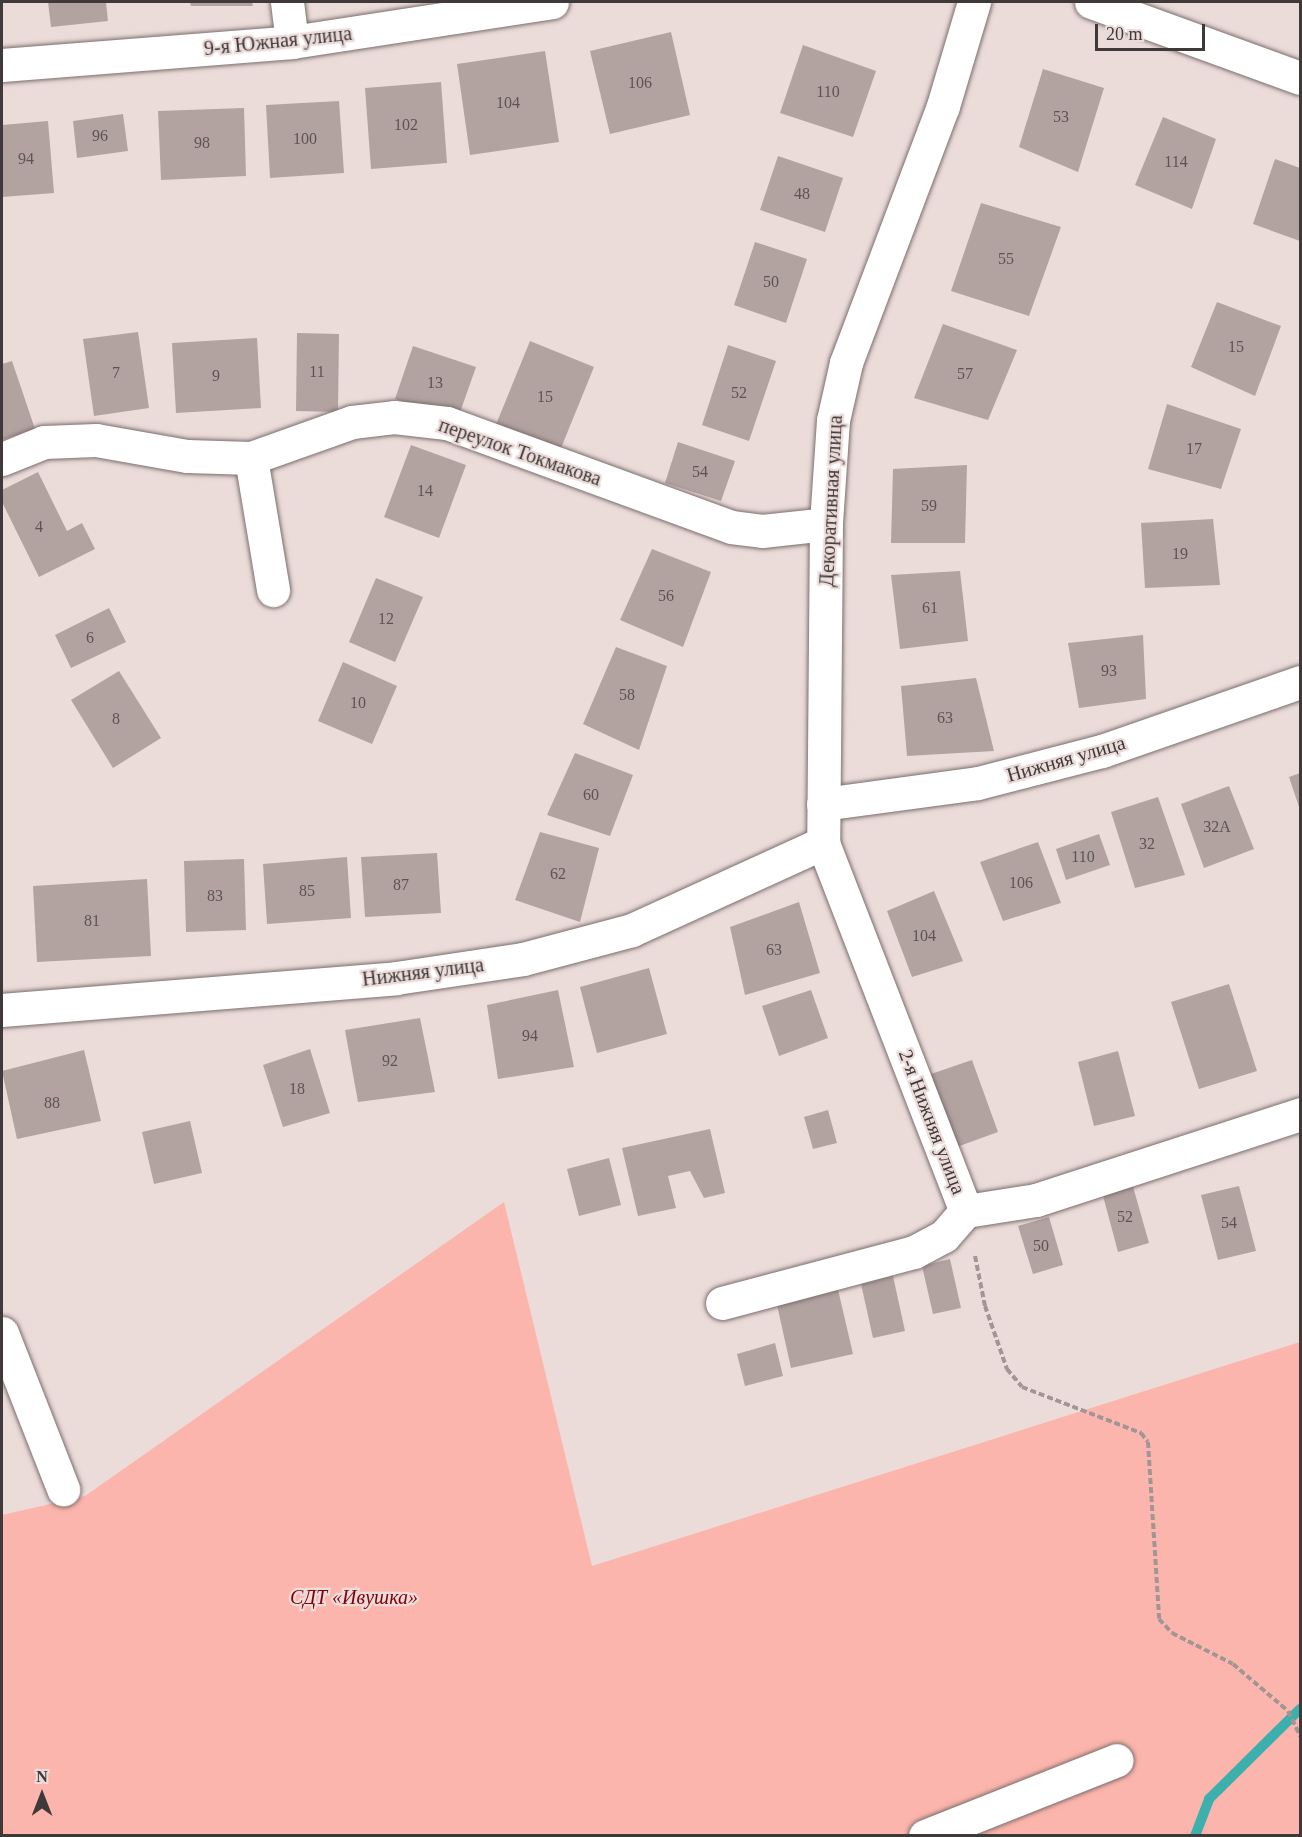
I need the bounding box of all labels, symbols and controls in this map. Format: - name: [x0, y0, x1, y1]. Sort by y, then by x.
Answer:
- scale bar: [1098, 12, 1208, 50]
- street label: 9-я Южная улица: [203, 21, 353, 61]
- text: 20 m: [1106, 24, 1143, 44]
- house number: 106: [628, 73, 652, 93]
- house number: 110: [816, 82, 840, 102]
- house number: 104: [496, 93, 520, 113]
- house number: 53: [1053, 107, 1069, 127]
- house number: 102: [394, 115, 418, 135]
- house number: 96: [92, 126, 108, 146]
- house number: 100: [293, 129, 317, 149]
- house number: 98: [194, 133, 210, 153]
- house number: 94: [18, 149, 34, 169]
- house number: 114: [1164, 152, 1188, 172]
- house number: 48: [794, 184, 810, 204]
- house number: 55: [998, 249, 1014, 269]
- house number: 50: [763, 272, 779, 292]
- house number: 15: [1228, 337, 1244, 357]
- house number: 11: [309, 362, 325, 382]
- house number: 7: [112, 363, 120, 383]
- house number: 57: [957, 364, 973, 384]
- house number: 9: [212, 366, 220, 386]
- house number: 13: [427, 373, 443, 393]
- house number: 52: [731, 383, 747, 403]
- house number: 15: [537, 387, 553, 407]
- street label: переулок Токмакова: [436, 413, 604, 491]
- street label: Декоративная улица: [815, 415, 847, 587]
- house number: 17: [1186, 439, 1202, 459]
- house number: 54: [692, 462, 708, 482]
- house number: 14: [417, 481, 433, 501]
- house number: 59: [921, 496, 937, 516]
- house number: 4: [35, 517, 43, 537]
- house number: 19: [1172, 544, 1188, 564]
- house number: 56: [658, 586, 674, 606]
- house number: 61: [922, 598, 938, 618]
- house number: 12: [378, 609, 394, 629]
- house number: 6: [86, 628, 94, 648]
- house number: 93: [1101, 661, 1117, 681]
- house number: 58: [619, 685, 635, 705]
- house number: 10: [350, 693, 366, 713]
- house number: 63: [937, 708, 953, 728]
- house number: 8: [112, 709, 120, 729]
- street label: Нижняя улица: [1004, 731, 1128, 787]
- house number: 60: [583, 785, 599, 805]
- house number: 32А: [1203, 817, 1231, 837]
- house number: 32: [1139, 834, 1155, 854]
- house number: 110: [1071, 847, 1095, 867]
- house number: 62: [550, 864, 566, 884]
- house number: 106: [1009, 873, 1033, 893]
- house number: 87: [393, 875, 409, 895]
- house number: 85: [299, 881, 315, 901]
- house number: 83: [207, 886, 223, 906]
- house number: 81: [84, 911, 100, 931]
- house number: 104: [912, 926, 936, 946]
- house number: 63: [766, 940, 782, 960]
- street label: Нижняя улица: [361, 953, 485, 991]
- house number: 94: [522, 1026, 538, 1046]
- street label: 2-я Нижняя улица: [893, 1046, 971, 1198]
- house number: 92: [382, 1051, 398, 1071]
- house number: 18: [289, 1079, 305, 1099]
- house number: 88: [44, 1093, 60, 1113]
- house number: 52: [1117, 1207, 1133, 1227]
- house number: 54: [1221, 1213, 1237, 1233]
- house number: 50: [1033, 1236, 1049, 1256]
- park label: СДТ «Ивушка»: [290, 1585, 418, 1609]
- north arrow: [12, 1765, 72, 1825]
- text: N: [36, 1768, 48, 1785]

